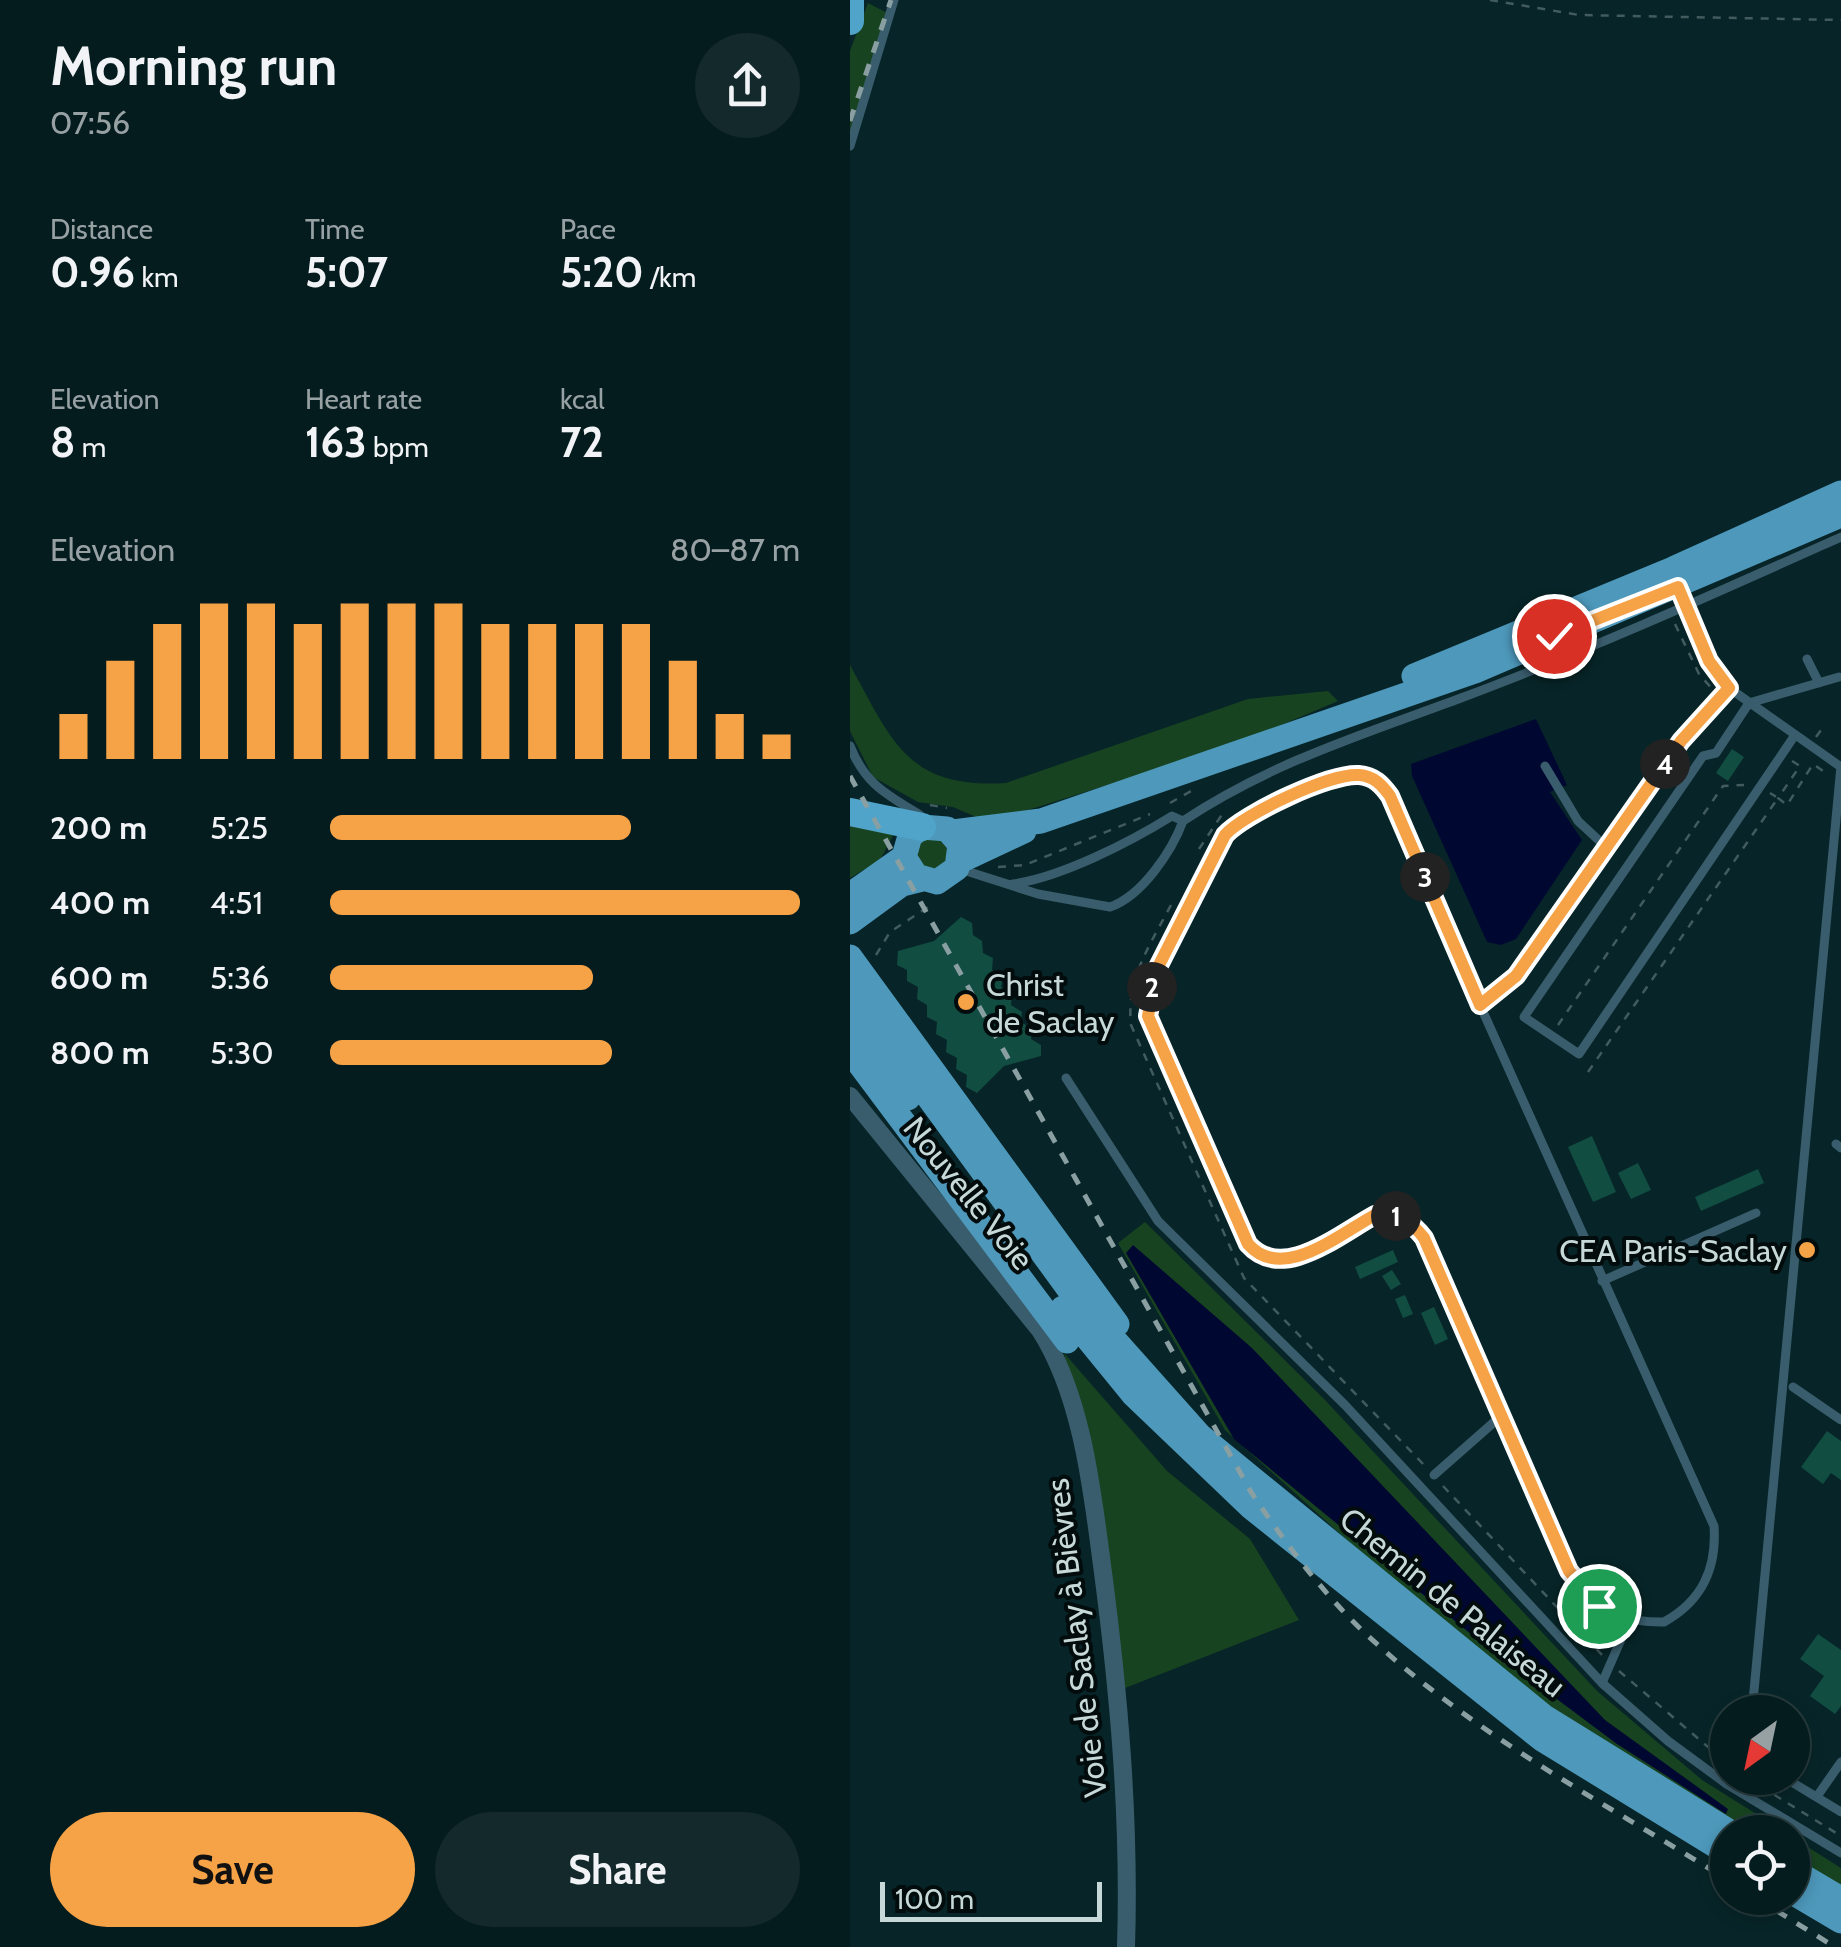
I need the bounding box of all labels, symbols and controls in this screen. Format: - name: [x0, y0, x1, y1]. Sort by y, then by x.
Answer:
- text: Morning run: [50, 32, 337, 99]
- button: share: [695, 33, 800, 138]
- text: 07:56: [50, 103, 130, 142]
- text: Distance: [50, 212, 153, 246]
- text: Time: [305, 212, 365, 246]
- text: Pace: [560, 212, 616, 246]
- text: 0.96: [50, 246, 135, 298]
- text: 5:07: [305, 246, 388, 298]
- text: 5:20: [560, 246, 644, 298]
- text: km: [135, 260, 179, 294]
- text: /km: [644, 260, 696, 294]
- text: Elevation: [50, 382, 159, 416]
- text: Heart rate: [305, 382, 422, 416]
- text: kcal: [560, 382, 605, 416]
- text: 8: [50, 416, 75, 468]
- text: 163: [305, 416, 367, 468]
- text: 72: [560, 416, 604, 468]
- text: m: [75, 430, 106, 464]
- text: bpm: [367, 430, 429, 464]
- text: Elevation: [50, 530, 175, 569]
- text: 80–87 m: [670, 530, 800, 569]
- pin: [1512, 594, 1597, 679]
- icon: check: [1527, 609, 1582, 664]
- pin: 4: [1640, 739, 1690, 789]
- text: 4: [1656, 747, 1674, 781]
- text: 200 m: [50, 808, 147, 847]
- text: 5:25: [210, 808, 268, 847]
- pin: 3: [1400, 852, 1450, 902]
- text: 3: [1417, 860, 1433, 894]
- text: 400 m: [50, 883, 150, 922]
- text: 4:51: [210, 883, 263, 922]
- text: 600 m: [50, 958, 148, 997]
- text: 5:36: [210, 958, 269, 997]
- pin: 2: [1127, 962, 1177, 1012]
- place label: Christ de Saclay: [986, 965, 1114, 1041]
- text: 2: [1145, 970, 1159, 1004]
- marker: Christ de Saclay: [955, 991, 977, 1013]
- text: 800 m: [50, 1033, 150, 1072]
- text: 5:30: [210, 1033, 274, 1072]
- street label: Nouvelle Voie: [896, 1109, 1042, 1277]
- pin: 1: [1371, 1191, 1421, 1241]
- text: 1: [1391, 1199, 1401, 1233]
- place label: CEA Paris-Saclay: [1559, 1231, 1787, 1270]
- marker: CEA Paris-Saclay: [1796, 1239, 1818, 1261]
- street label: Voie de Saclay à Bièvres: [1037, 1476, 1115, 1800]
- street label: Chemin de Palaiseau: [1332, 1499, 1574, 1705]
- pin: [1557, 1564, 1642, 1649]
- icon: arrive: [1572, 1579, 1627, 1634]
- north arrow: [1710, 1695, 1810, 1795]
- map controls: [1710, 1695, 1810, 1915]
- button: Save: [50, 1812, 415, 1927]
- button: Share: [435, 1812, 800, 1927]
- button: locate: [1710, 1815, 1810, 1915]
- scale bar: [880, 1877, 1102, 1922]
- text: 100 m: [895, 1882, 974, 1916]

